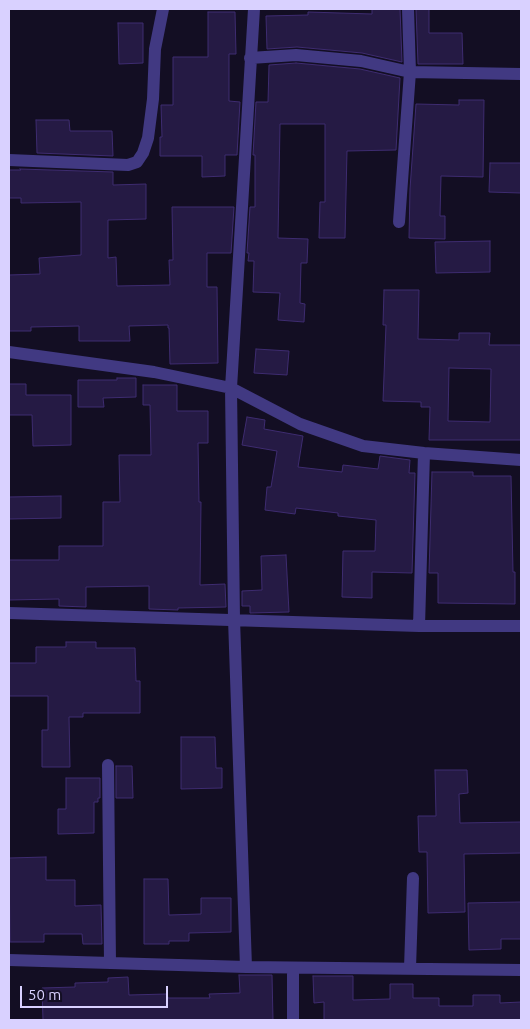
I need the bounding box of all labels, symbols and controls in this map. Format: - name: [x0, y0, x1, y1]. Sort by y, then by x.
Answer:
- scale bar: [22, 976, 170, 1008]
- text: 50 m: [28, 986, 61, 1003]

